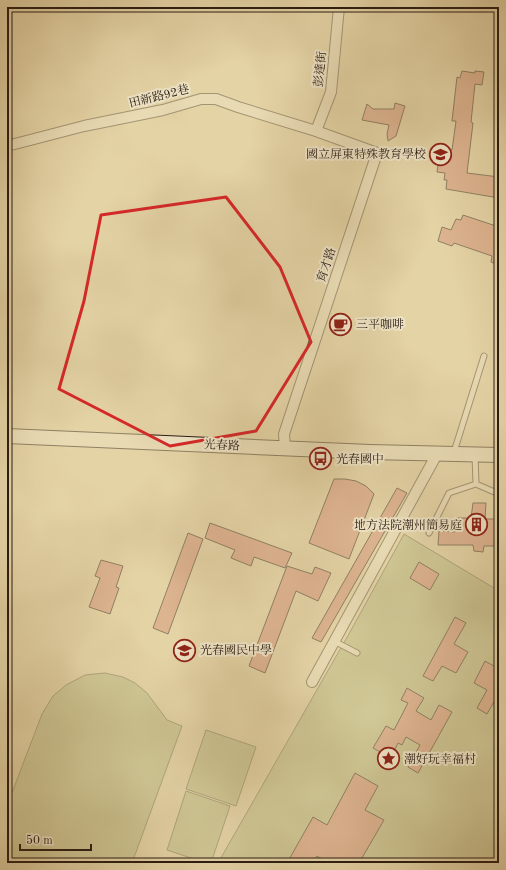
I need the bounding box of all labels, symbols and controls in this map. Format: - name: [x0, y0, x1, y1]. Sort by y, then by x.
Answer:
- street label: 彭達街: [311, 49, 329, 88]
- street label: 田新路92巷: [127, 82, 191, 110]
- school or university icon: 國立屏東特殊教育學校: [428, 141, 454, 167]
- place label: 國立屏東特殊教育學校: [306, 147, 426, 161]
- street label: 育才路: [314, 246, 338, 284]
- cafe icon: 三平咖啡: [327, 311, 353, 337]
- place label: 三平咖啡: [356, 318, 404, 331]
- street label: 光春路: [204, 437, 240, 453]
- bus stop icon: 光春國中: [308, 446, 334, 472]
- place label: 光春國中: [336, 452, 384, 466]
- building icon: 地方法院潮州簡易庭: [464, 512, 490, 538]
- place label: 地方法院潮州簡易庭: [354, 518, 462, 532]
- school or university icon: 光春國民中學: [172, 637, 198, 663]
- place label: 光春國民中學: [200, 643, 272, 657]
- place icon: 潮好玩幸福村: [375, 746, 401, 772]
- place label: 潮好玩幸福村: [404, 752, 476, 766]
- scale bar: [20, 826, 91, 852]
- text: 50 m: [26, 834, 53, 847]

